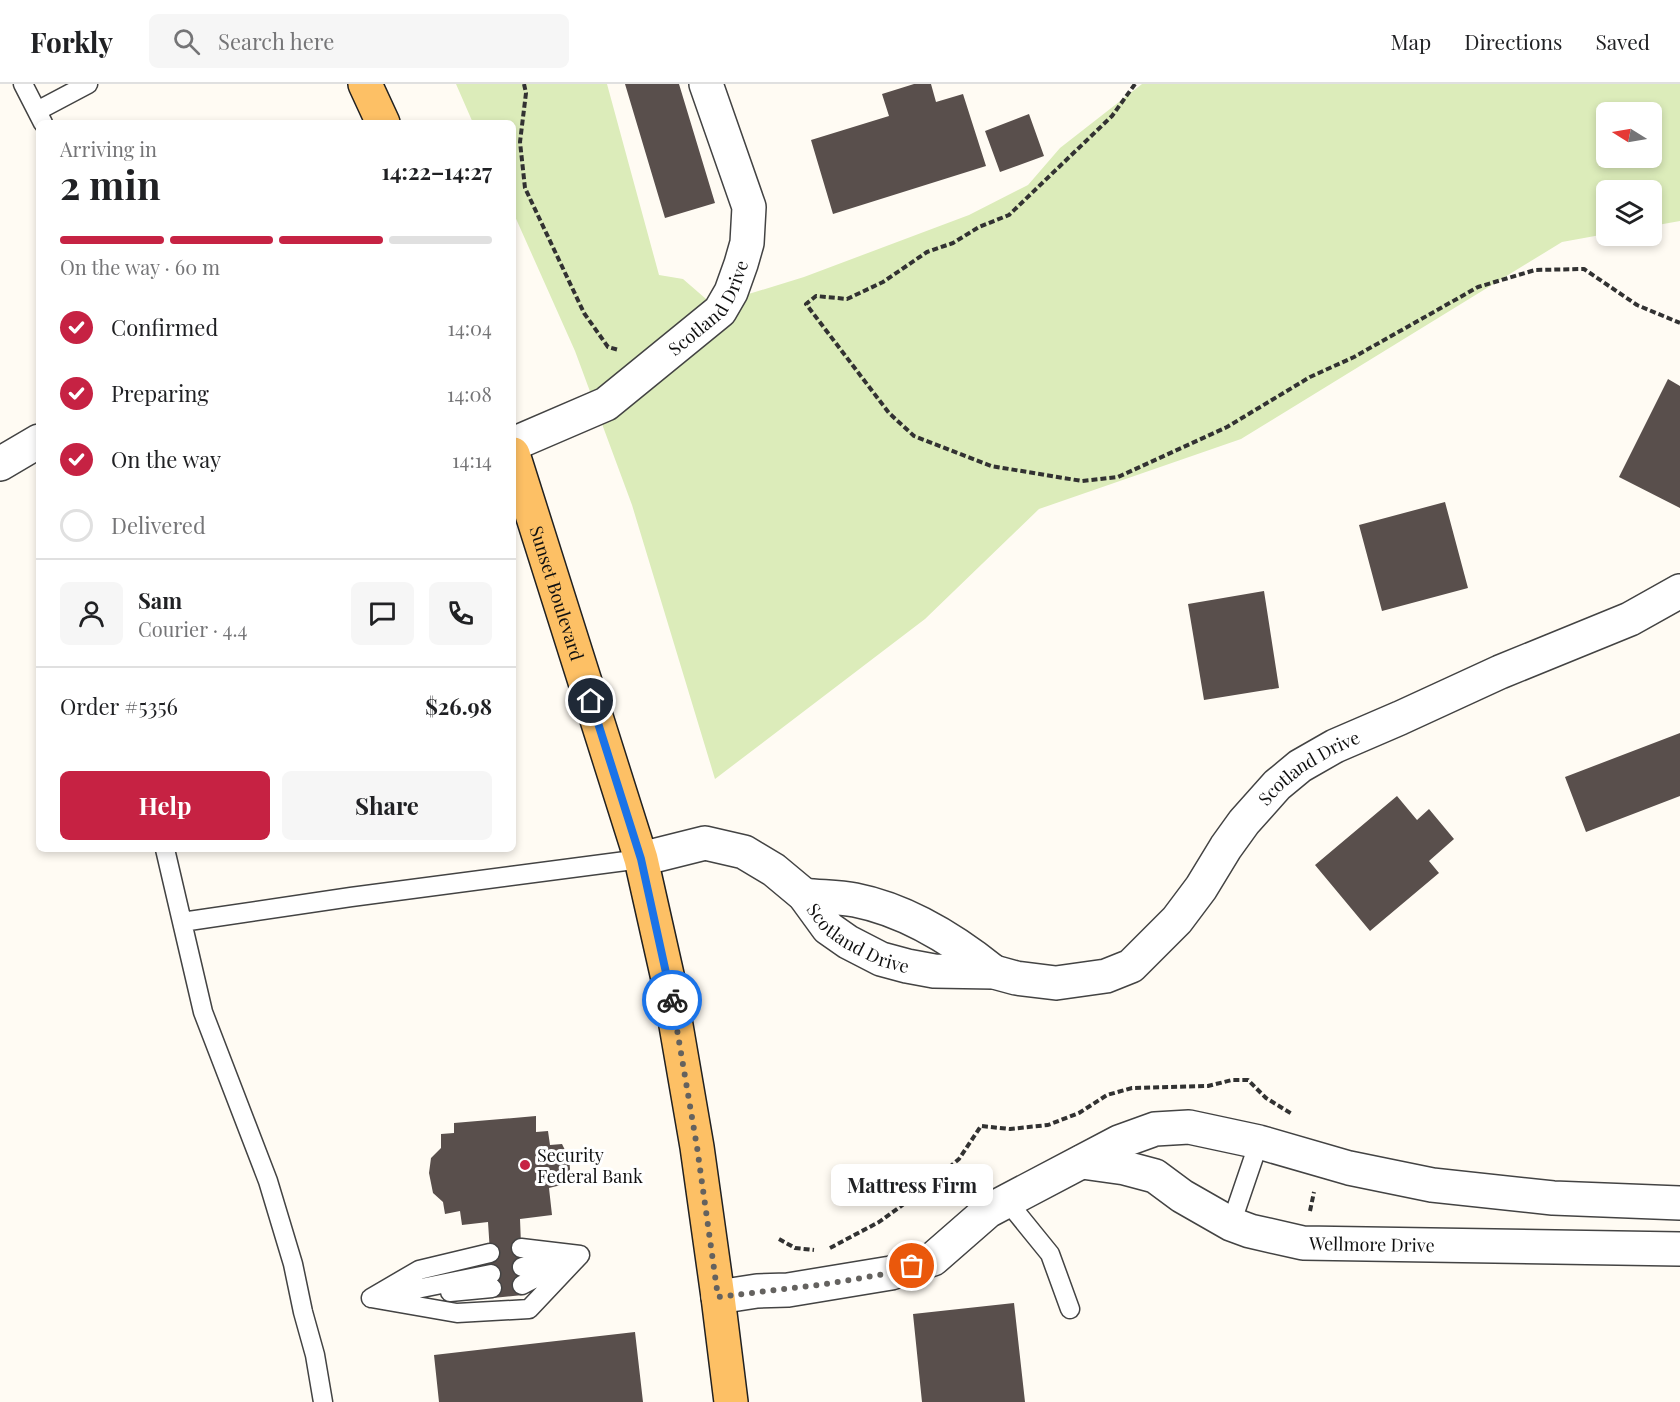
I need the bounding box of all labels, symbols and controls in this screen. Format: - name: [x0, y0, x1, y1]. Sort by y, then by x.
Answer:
- search box: [149, 14, 569, 68]
- text: Forkly: [30, 23, 113, 60]
- icon: search: [170, 25, 203, 58]
- text: Search here: [218, 26, 334, 56]
- text: Map: [1390, 27, 1431, 55]
- text: Directions: [1464, 27, 1562, 55]
- text: Saved: [1595, 27, 1650, 55]
- north arrow: [1596, 102, 1662, 168]
- map controls: [1596, 102, 1662, 246]
- text: Arriving in: [60, 135, 157, 162]
- text: 14:22–14:27: [382, 156, 492, 186]
- text: 2 min: [60, 158, 161, 210]
- button: layers: [1596, 180, 1662, 246]
- text: On the way · 60 m: [60, 253, 220, 280]
- street label: Scotland Drive: [663, 257, 753, 361]
- icon: check: [60, 311, 93, 344]
- text: Confirmed: [111, 312, 218, 342]
- text: 14:04: [448, 314, 492, 341]
- icon: check: [60, 377, 93, 410]
- text: Preparing: [111, 378, 209, 408]
- text: 14:08: [447, 380, 492, 407]
- icon: check: [60, 443, 93, 476]
- text: On the way: [111, 444, 221, 474]
- text: 14:14: [452, 446, 492, 473]
- text: Delivered: [111, 510, 206, 540]
- street label: Sunset Boulevard: [524, 523, 590, 664]
- button: person: [60, 582, 123, 645]
- button: chat: [351, 582, 414, 645]
- button: phone: [429, 582, 492, 645]
- text: Sam: [138, 585, 182, 615]
- text: Courier · 4.4: [138, 615, 247, 642]
- pin: [565, 675, 616, 726]
- icon: home: [574, 684, 607, 717]
- text: Order #5356: [60, 691, 178, 721]
- text: $26.98: [425, 691, 492, 721]
- street label: Scotland Drive: [1253, 725, 1363, 810]
- button: Help: [60, 771, 270, 840]
- button: Share: [282, 771, 492, 840]
- street label: Scotland Drive: [802, 898, 912, 978]
- courier: [642, 970, 702, 1030]
- icon: bike: [656, 984, 689, 1017]
- place label: Security Federal Bank: [537, 1143, 643, 1188]
- marker: Security Federal Bank: [518, 1158, 532, 1172]
- callout: Mattress Firm: [831, 1164, 993, 1206]
- text: Mattress Firm: [847, 1171, 977, 1198]
- street label: Wellmore Drive: [1308, 1231, 1435, 1257]
- pin: [886, 1240, 937, 1291]
- icon: bag: [895, 1249, 928, 1282]

